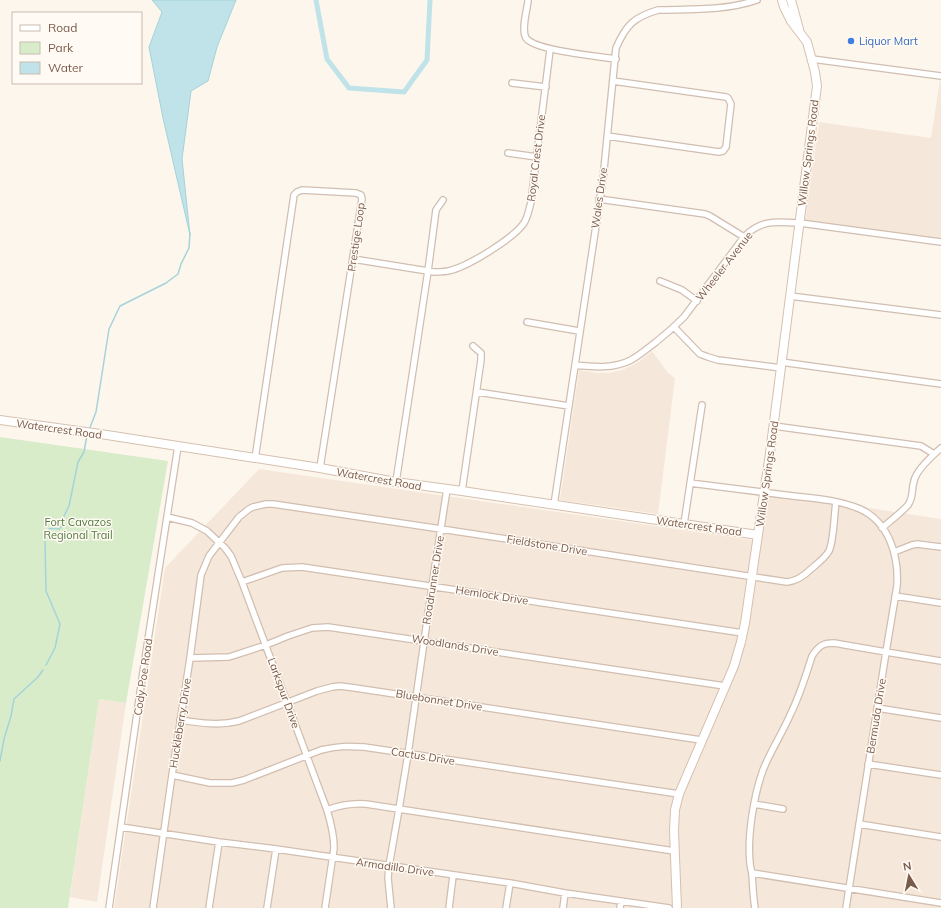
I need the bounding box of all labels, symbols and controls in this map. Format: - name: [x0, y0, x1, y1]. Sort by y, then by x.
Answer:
- legend: [12, 12, 142, 84]
- text: Road: [48, 20, 77, 35]
- place label: Liquor Mart: [859, 34, 918, 48]
- marker: Liquor Mart: [846, 36, 856, 46]
- text: Park: [48, 40, 74, 55]
- text: Water: [48, 60, 84, 75]
- street label: Willow Springs Road: [795, 99, 821, 207]
- street label: Royal Crest Drive: [524, 114, 548, 202]
- street label: Wales Drive: [588, 166, 610, 230]
- street label: Prestige Loop: [344, 201, 368, 272]
- street label: Wheeler Avenue: [692, 228, 756, 304]
- street label: Watercrest Road: [15, 416, 103, 442]
- street label: Willow Springs Road: [753, 420, 781, 528]
- street label: Watercrest Road: [335, 465, 423, 493]
- street label: Watercrest Road: [655, 513, 743, 539]
- park label: Fort Cavazos Regional Trail: [43, 515, 113, 542]
- street label: Fieldstone Drive: [506, 532, 588, 558]
- street label: Roadrunner Drive: [419, 535, 447, 625]
- street label: Hemlock Drive: [455, 582, 529, 608]
- street label: Woodlands Drive: [410, 631, 500, 659]
- street label: Cody Poe Road: [131, 638, 155, 716]
- street label: Larkspur Drive: [265, 656, 303, 730]
- street label: Huckleberry Drive: [166, 677, 194, 769]
- street label: Bermuda Drive: [863, 677, 889, 755]
- street label: Bluebonnet Drive: [395, 686, 483, 714]
- street label: Cactus Drive: [390, 744, 456, 768]
- street label: Armadillo Drive: [355, 855, 435, 879]
- north arrow: [889, 856, 929, 896]
- text: N: [902, 859, 913, 874]

